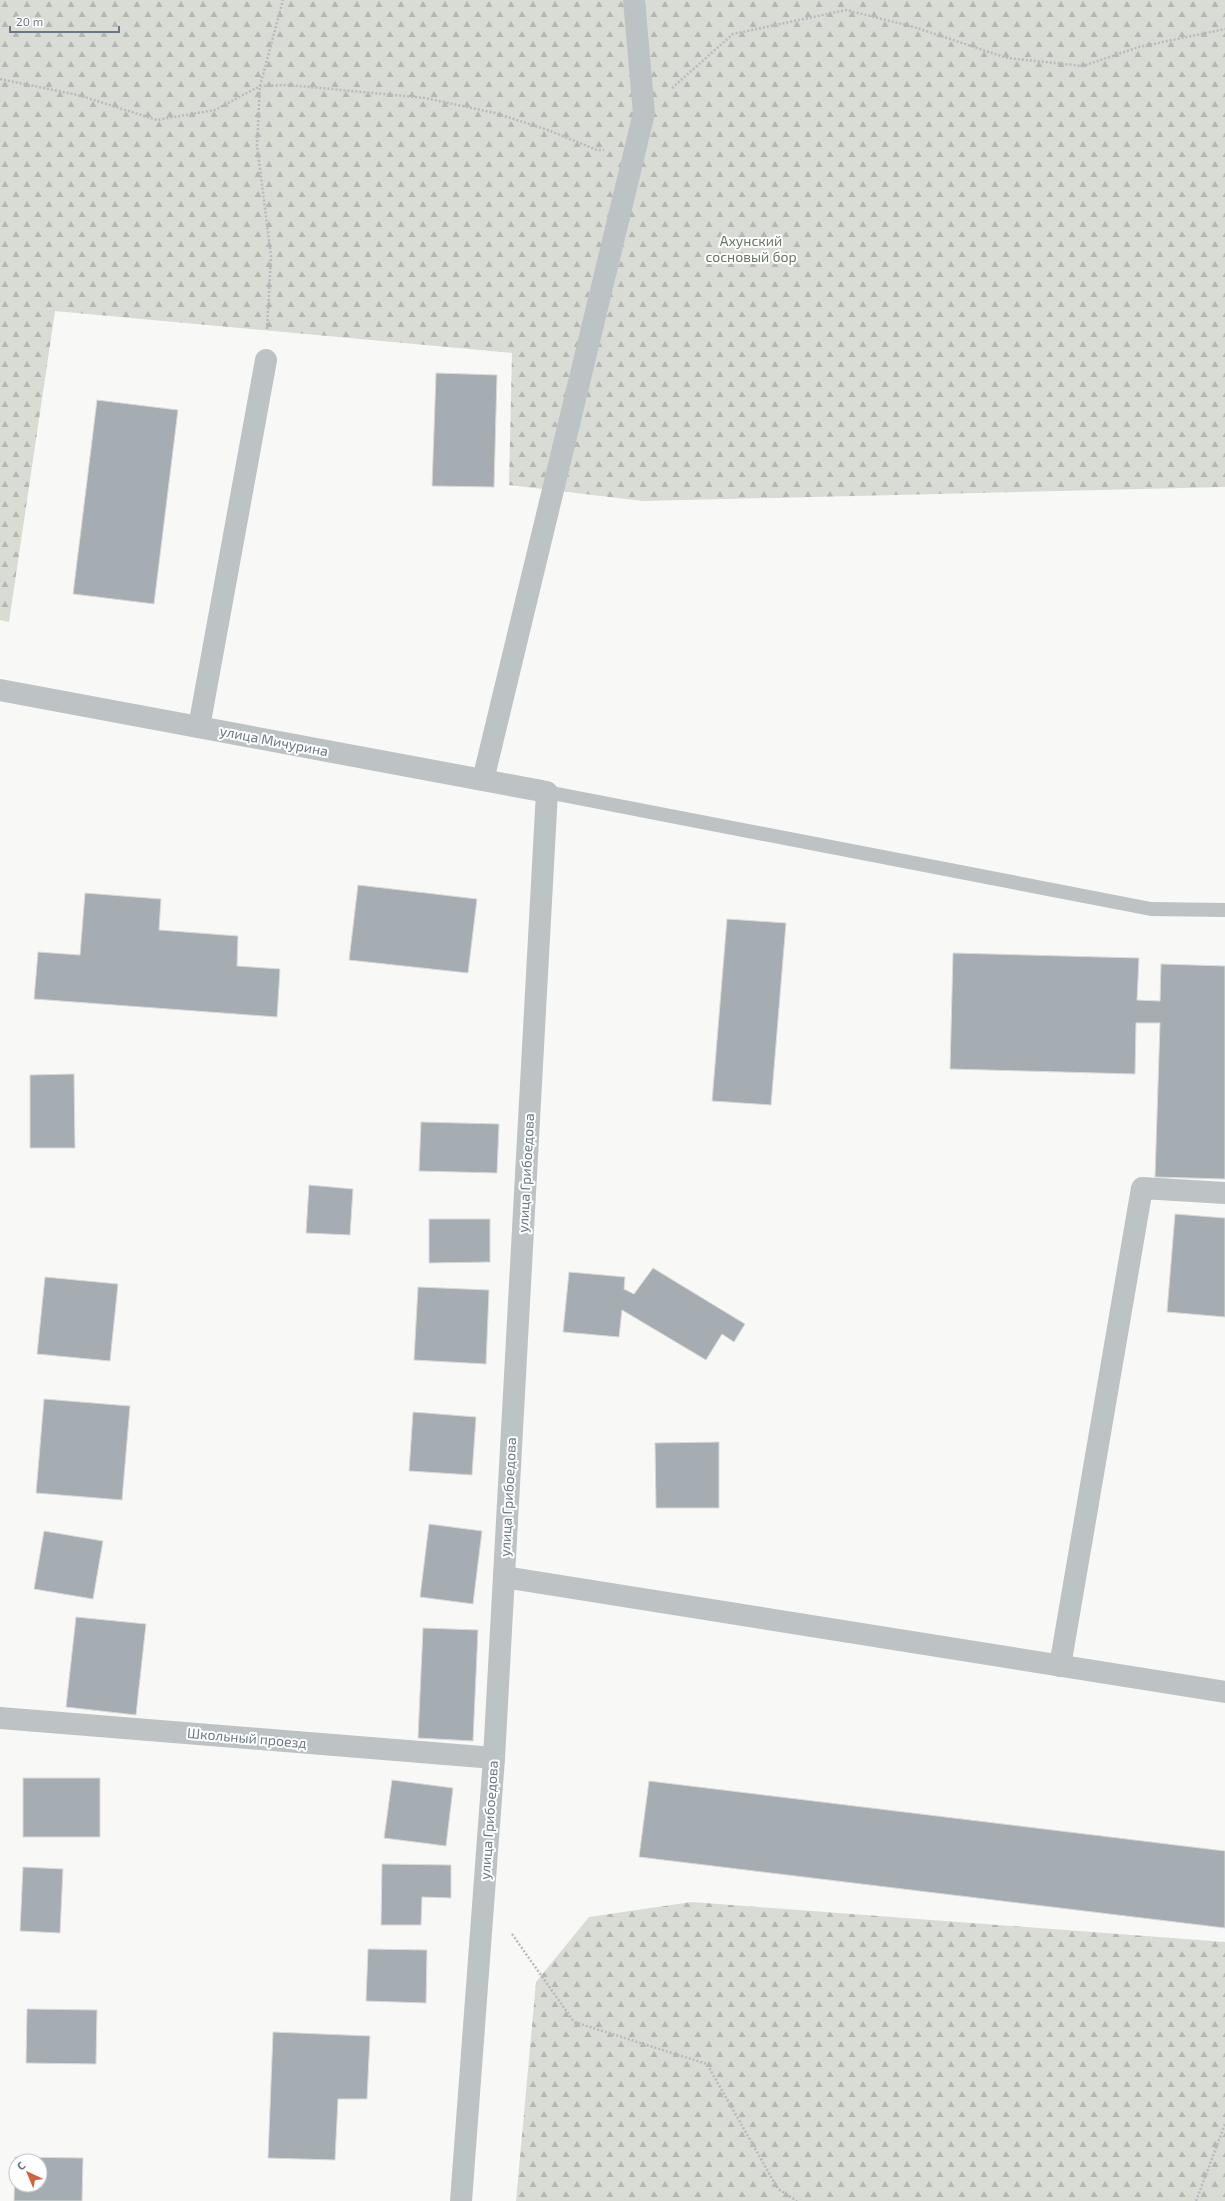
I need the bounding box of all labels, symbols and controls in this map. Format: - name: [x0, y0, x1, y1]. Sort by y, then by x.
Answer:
- scale bar: [10, 8, 119, 34]
- text: 20 m: [16, 14, 43, 28]
- park label: Ахунский сосновый бор: [705, 232, 797, 265]
- street label: улица Мичурина: [219, 722, 330, 759]
- street label: улица Грибоедова: [514, 1113, 537, 1233]
- street label: улица Грибоедова: [496, 1437, 519, 1557]
- street label: Школьный проезд: [187, 1724, 307, 1751]
- street label: улица Грибоедова: [476, 1760, 501, 1880]
- north arrow: [8, 2153, 48, 2193]
- text: С: [14, 2158, 28, 2172]

